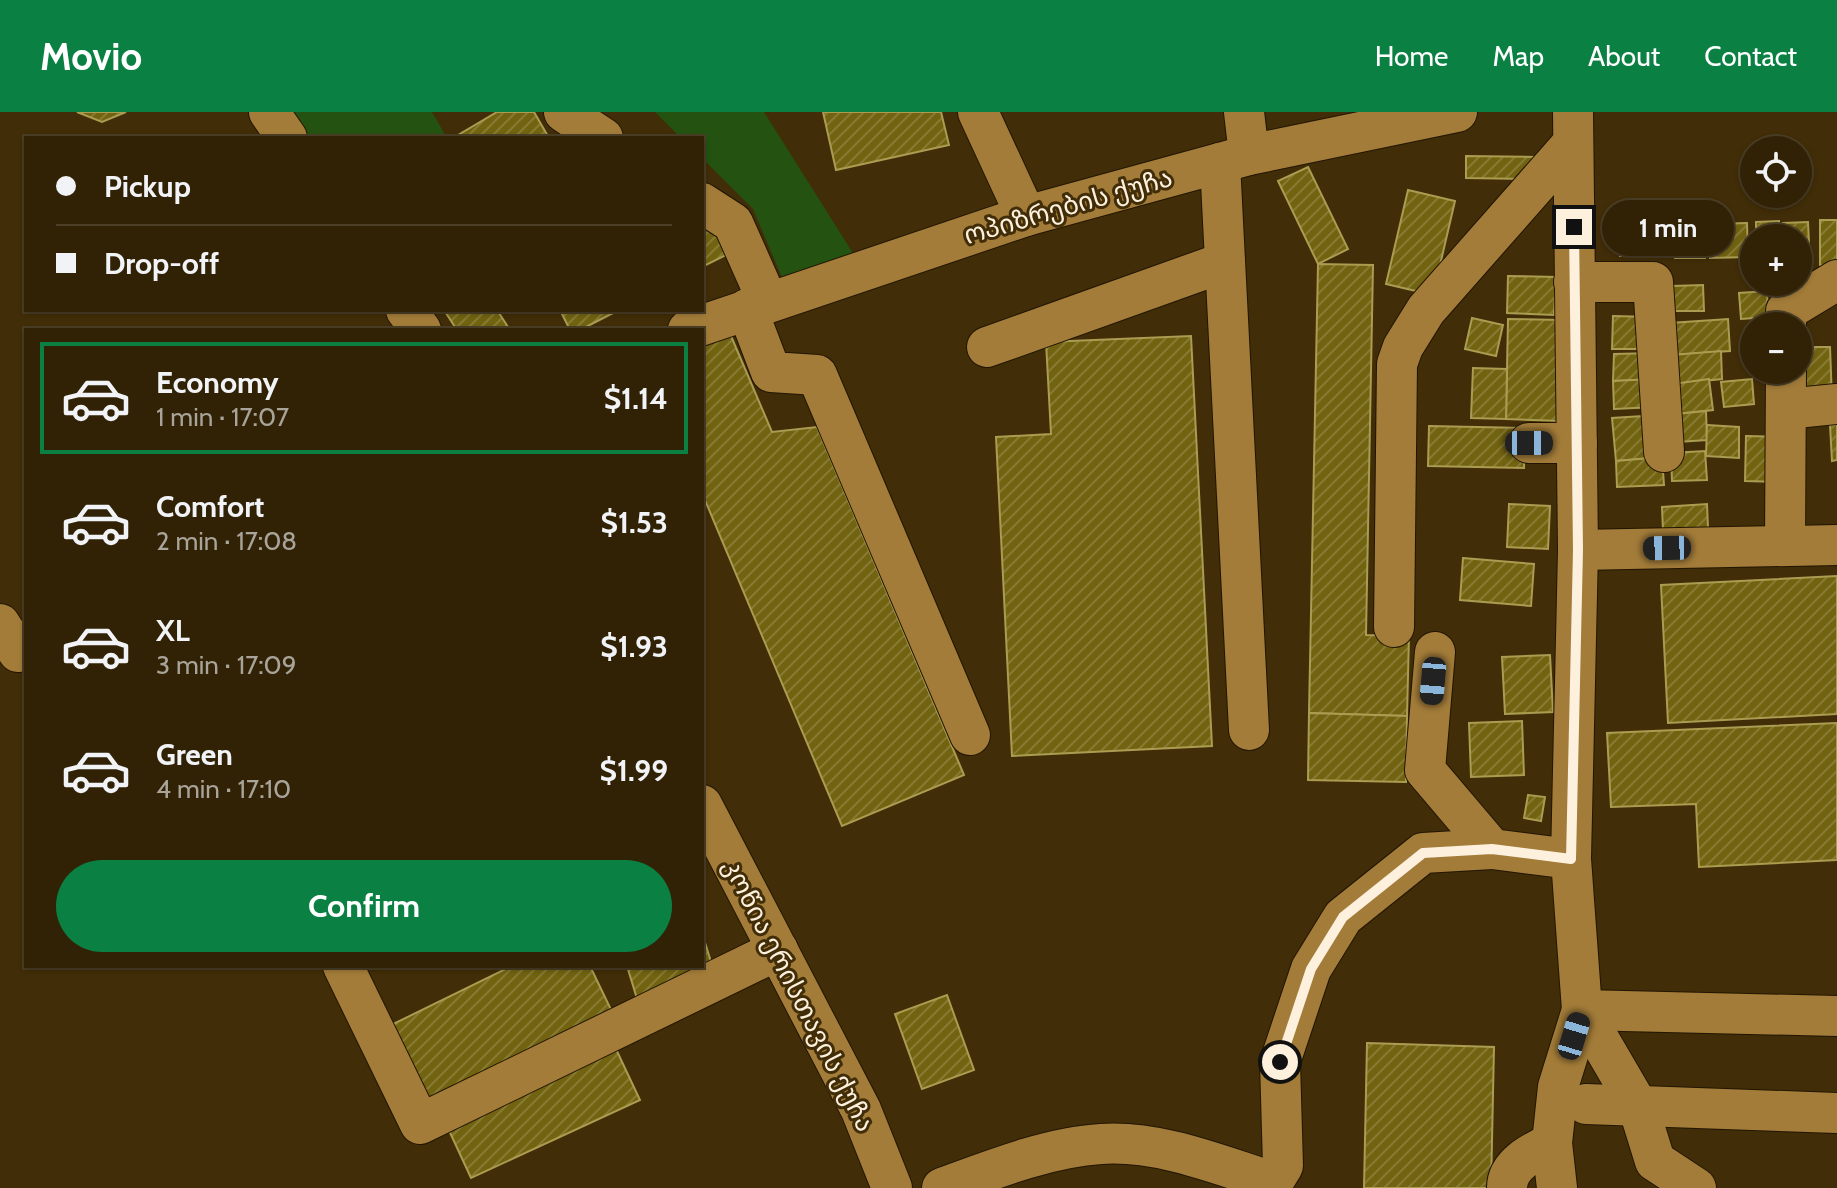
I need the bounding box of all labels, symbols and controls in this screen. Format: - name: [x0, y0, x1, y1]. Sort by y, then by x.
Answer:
- text: Movio: [40, 33, 142, 80]
- text: Home: [1375, 39, 1448, 73]
- text: Map: [1492, 39, 1544, 73]
- text: About: [1588, 39, 1660, 73]
- text: Contact: [1704, 39, 1797, 73]
- map controls: [1740, 136, 1812, 384]
- button: locate: [1740, 136, 1812, 208]
- street label: ოპიზრების ქუჩა: [960, 161, 1176, 251]
- text: Pickup: [104, 168, 191, 205]
- callout: 1 min: [1602, 199, 1734, 255]
- route end: [1556, 209, 1592, 245]
- text: 1 min: [1639, 212, 1697, 244]
- button: +: [1740, 224, 1812, 296]
- text: Drop-off: [104, 245, 219, 282]
- button: −: [1740, 312, 1812, 384]
- icon: car: [60, 362, 132, 434]
- text: Economy: [156, 364, 279, 401]
- text: $1.14: [604, 380, 668, 417]
- text: 1 min · 17:07: [156, 401, 289, 433]
- car: [1505, 431, 1553, 455]
- icon: car: [60, 486, 132, 558]
- text: Comfort: [156, 488, 264, 525]
- text: $1.53: [601, 504, 668, 541]
- text: 2 min · 17:08: [156, 525, 297, 557]
- car: [1643, 536, 1691, 560]
- icon: car: [60, 610, 132, 682]
- text: XL: [156, 612, 190, 649]
- text: $1.93: [600, 628, 668, 665]
- text: 3 min · 17:09: [156, 649, 297, 681]
- car: [1419, 656, 1447, 706]
- icon: car: [60, 734, 132, 806]
- text: Green: [156, 736, 233, 773]
- text: $1.99: [600, 752, 668, 789]
- text: 4 min · 17:10: [156, 773, 291, 805]
- street label: კოწია ერისთავის ქუჩა: [716, 853, 882, 1137]
- button: Confirm: [56, 860, 672, 952]
- car: [1556, 1010, 1592, 1062]
- route start: [1262, 1044, 1298, 1080]

